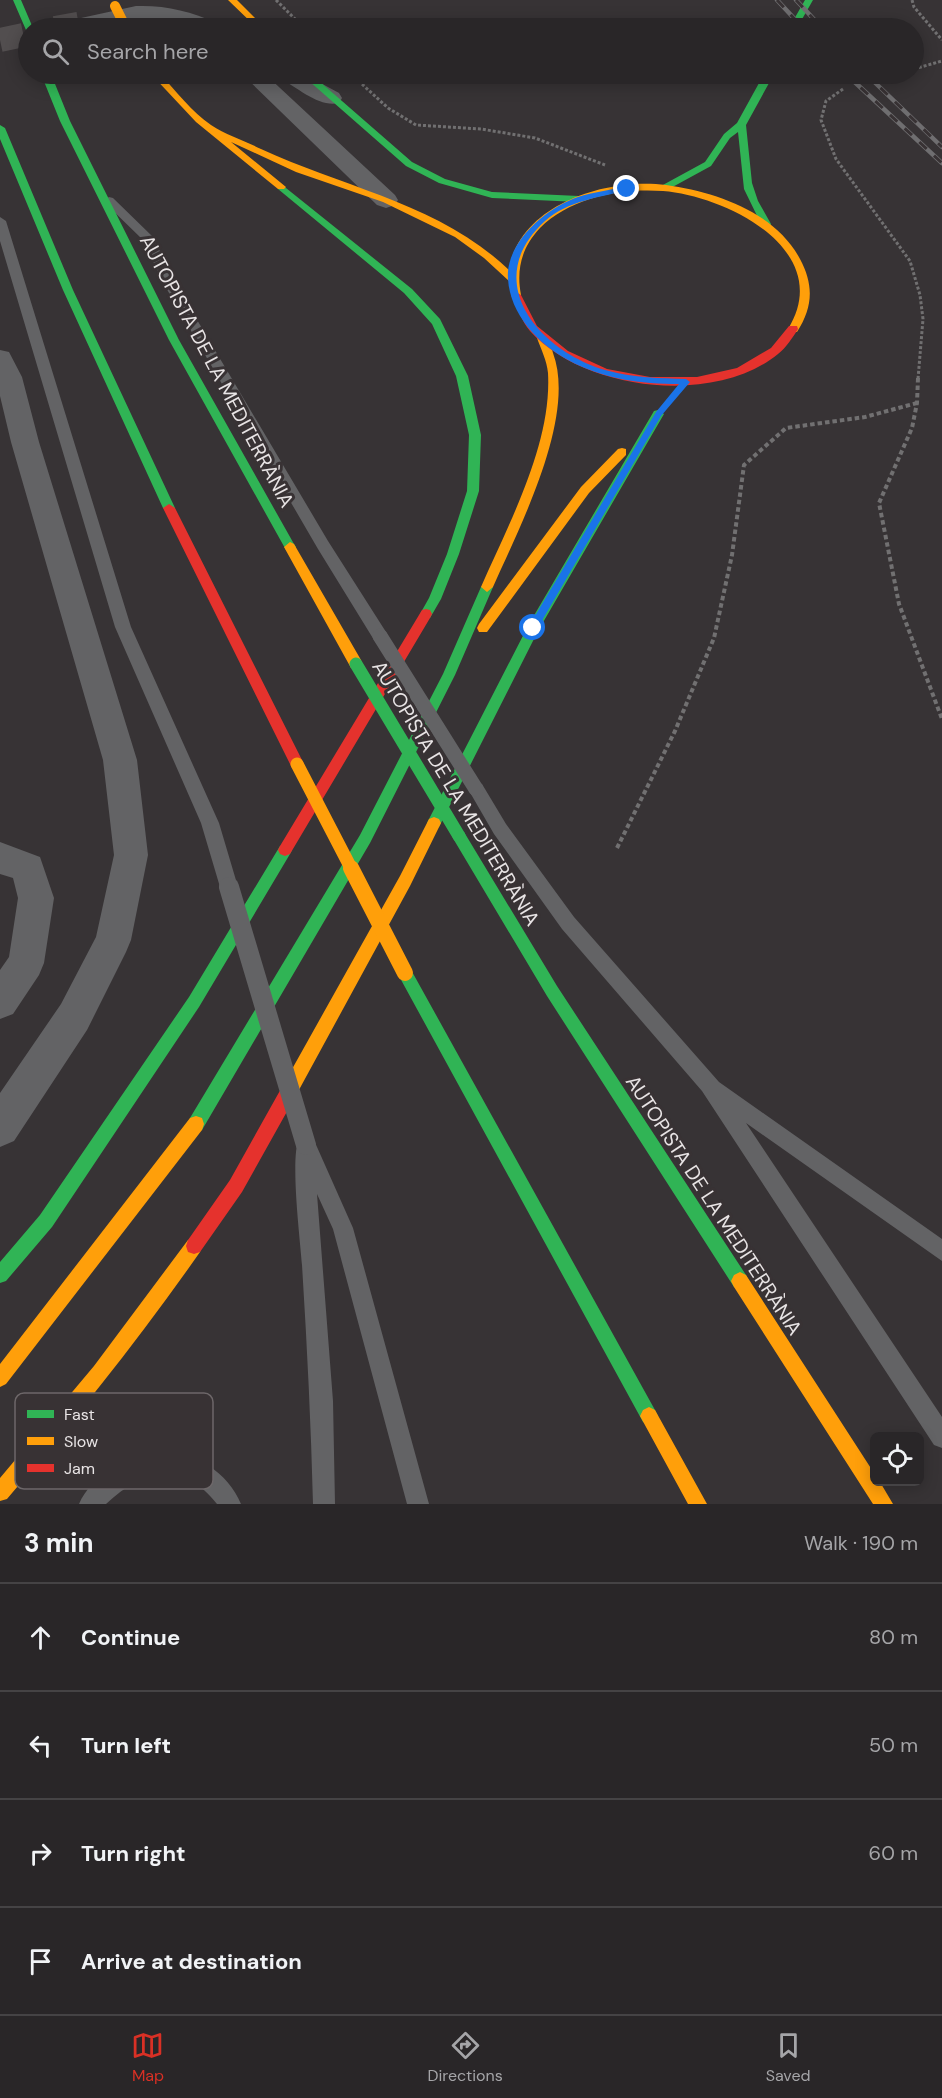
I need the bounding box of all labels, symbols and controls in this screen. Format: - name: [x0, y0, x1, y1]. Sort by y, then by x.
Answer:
- search box: [18, 18, 924, 84]
- icon: search: [39, 35, 72, 68]
- text: Search here: [87, 37, 208, 66]
- route end: [613, 175, 639, 201]
- street label: AUTOPISTA DE LA MEDITERRÀNIA: [134, 230, 300, 512]
- route start: [519, 614, 545, 640]
- street label: AUTOPISTA DE LA MEDITERRÀNIA: [366, 656, 546, 930]
- street label: AUTOPISTA DE LA MEDITERRÀNIA: [620, 1070, 808, 1340]
- legend: [15, 1393, 213, 1489]
- text: Fast: [64, 1404, 95, 1425]
- text: Slow: [64, 1431, 98, 1452]
- map controls: [870, 1432, 924, 1486]
- button: locate: [870, 1432, 924, 1486]
- text: Jam: [64, 1458, 95, 1479]
- text: 3 min: [24, 1526, 93, 1560]
- text: Walk · 190 m: [804, 1530, 918, 1556]
- icon: ahead: [24, 1621, 57, 1654]
- text: Continue: [81, 1623, 180, 1652]
- text: 80 m: [869, 1624, 918, 1650]
- icon: left: [24, 1729, 57, 1762]
- text: Turn left: [81, 1731, 171, 1760]
- text: 50 m: [869, 1732, 918, 1758]
- icon: right: [24, 1837, 57, 1870]
- text: Turn right: [81, 1839, 186, 1868]
- text: 60 m: [869, 1840, 918, 1866]
- icon: arrive: [24, 1945, 57, 1978]
- text: Arrive at destination: [81, 1947, 302, 1976]
- tab: Map: [131, 2029, 164, 2086]
- tab: Directions: [427, 2029, 503, 2086]
- tab: Saved: [766, 2029, 811, 2086]

